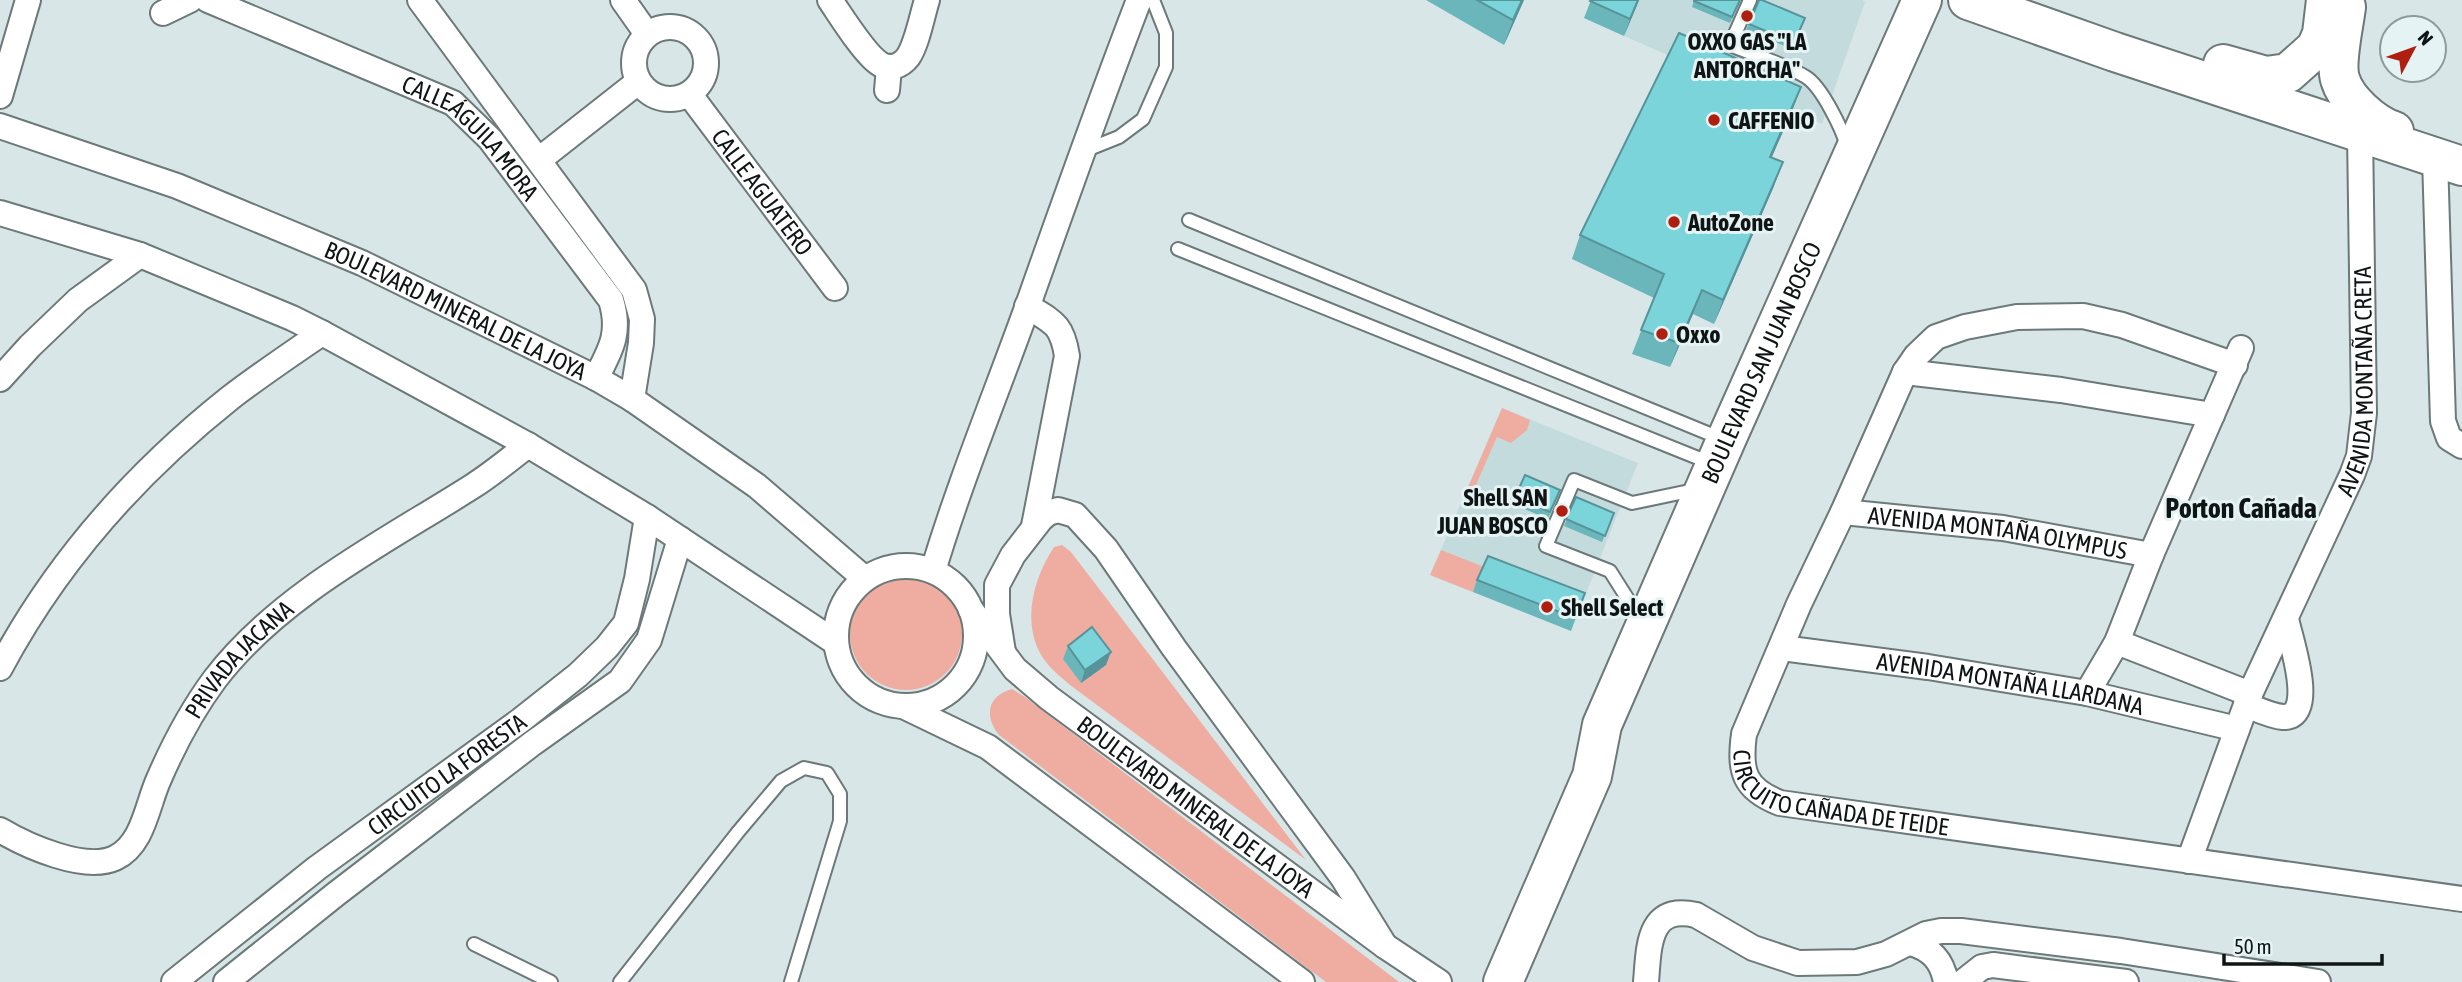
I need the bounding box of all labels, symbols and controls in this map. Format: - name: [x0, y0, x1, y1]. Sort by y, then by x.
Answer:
- marker: OXXO GAS "LA ANTORCHA": [1739, 8, 1755, 24]
- north arrow: [2378, 14, 2448, 84]
- text: N: [2414, 26, 2438, 49]
- place label: OXXO GAS "LA ANTORCHA": [1688, 28, 1807, 83]
- street label: CALLE ÁGUILA MORA: [398, 70, 544, 205]
- place label: CAFFENIO: [1728, 107, 1814, 134]
- marker: CAFFENIO: [1706, 112, 1722, 128]
- street label: CALLE AGUATERO: [707, 123, 819, 260]
- place label: AutoZone: [1687, 209, 1774, 236]
- marker: AutoZone: [1666, 214, 1682, 230]
- street label: BOULEVARD MINERAL DE LA JOYA: [321, 236, 591, 385]
- street label: BOULEVARD SAN JUAN BOSCO: [1695, 238, 1826, 487]
- street label: AVENIDA MONTAÑA CRETA: [2331, 266, 2378, 500]
- place label: Oxxo: [1676, 321, 1720, 348]
- marker: Oxxo: [1654, 326, 1670, 342]
- place label: Shell SAN JUAN BOSCO: [1436, 484, 1548, 539]
- district label: Porton Cañada: [2165, 492, 2317, 524]
- street label: AVENIDA MONTAÑA OLYMPUS: [1867, 501, 2129, 564]
- marker: Shell SAN JUAN BOSCO: [1554, 503, 1570, 519]
- street label: PRIVADA JACANA: [179, 594, 298, 723]
- place label: Shell Select: [1561, 594, 1663, 621]
- marker: Shell Select: [1539, 599, 1555, 615]
- street label: AVENIDA MONTAÑA LLARDANA: [1875, 647, 2147, 720]
- street label: CIRCUITO LA FORESTA: [362, 707, 531, 840]
- street label: BOULEVARD MINERAL DE LA JOYA: [1072, 710, 1320, 903]
- street label: CIRCUITO CAÑADA DE TEIDE: [1729, 749, 1950, 840]
- scale bar: [2224, 922, 2382, 966]
- text: 50 m: [2234, 934, 2272, 958]

